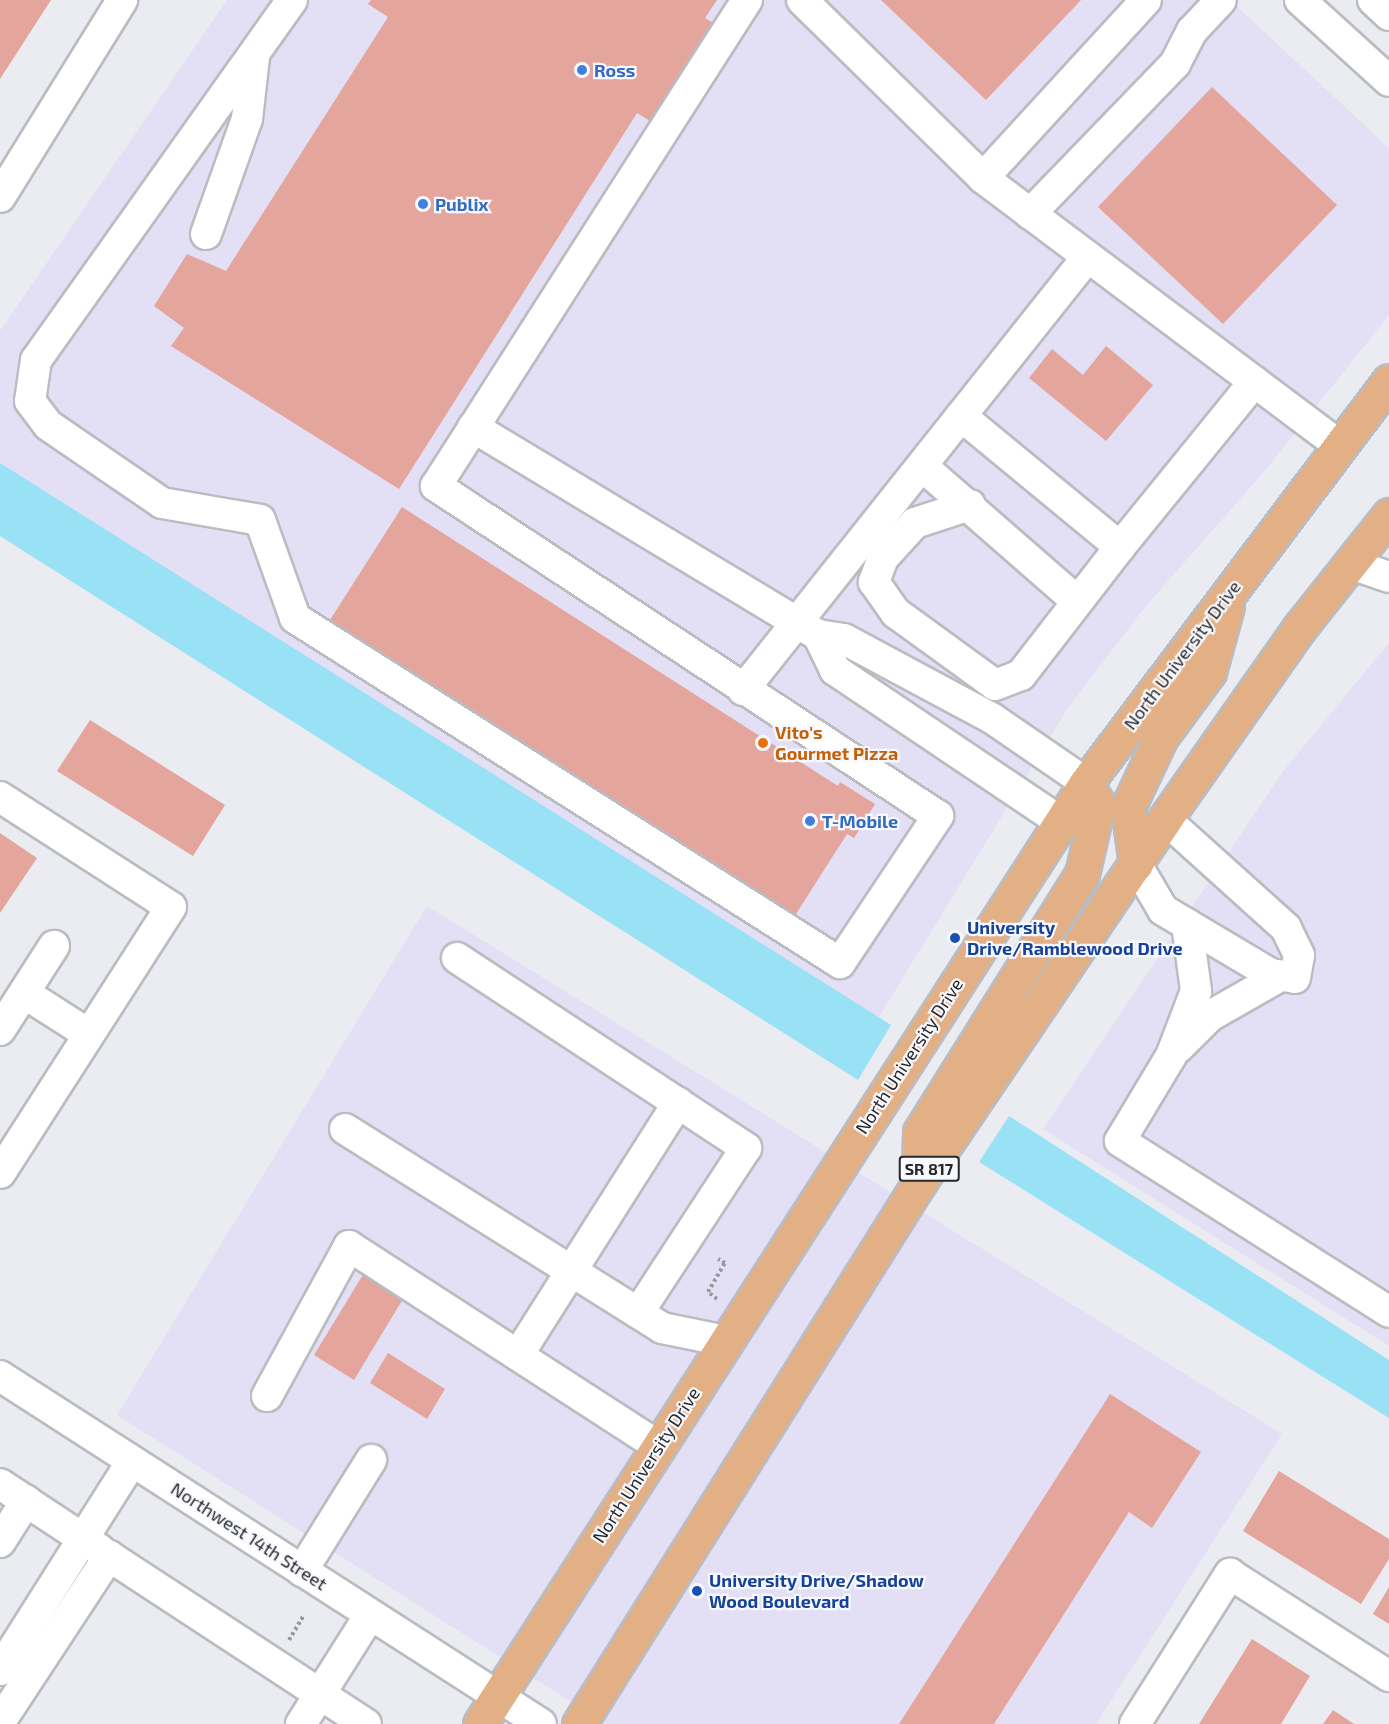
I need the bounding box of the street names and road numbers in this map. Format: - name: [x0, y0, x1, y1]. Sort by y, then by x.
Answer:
- street label: North University Drive: [1119, 576, 1245, 734]
- street label: North University Drive: [851, 974, 967, 1138]
- road number: SR 817: [898, 1156, 960, 1182]
- street label: North University Drive: [588, 1383, 704, 1547]
- street label: Northwest 14th Street: [167, 1478, 331, 1594]

